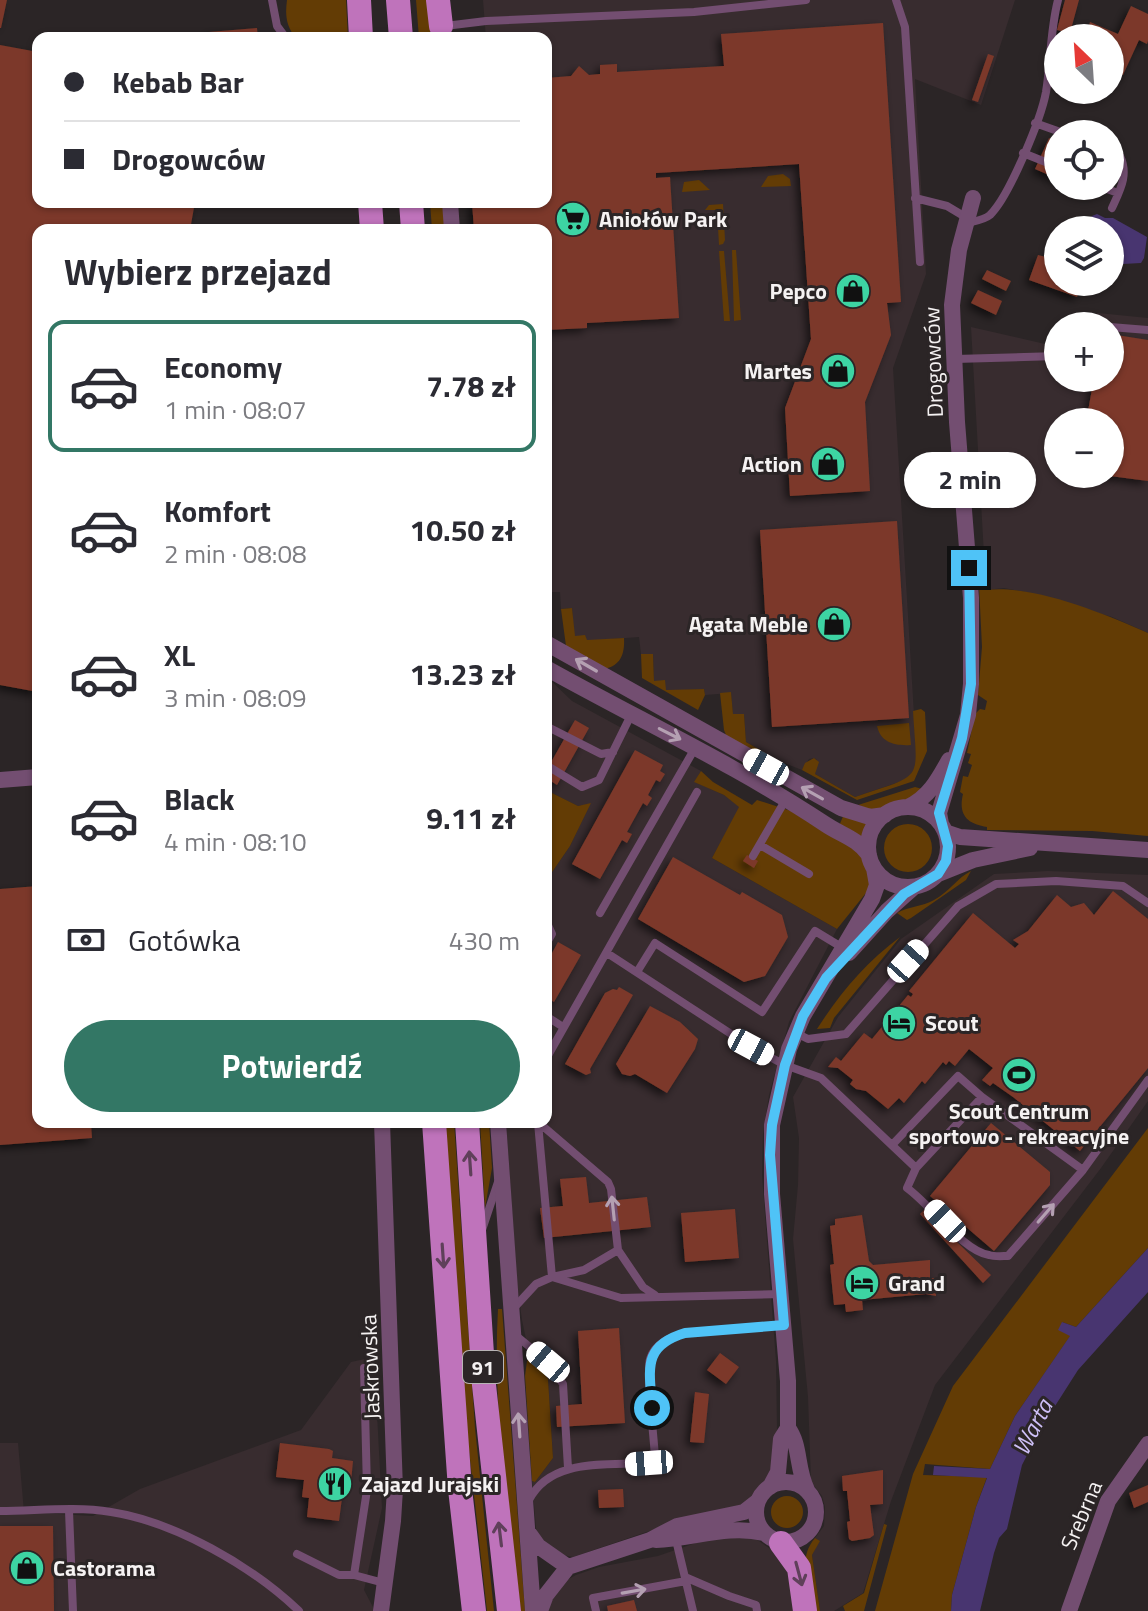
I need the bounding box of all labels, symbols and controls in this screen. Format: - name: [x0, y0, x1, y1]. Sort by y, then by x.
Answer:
- north arrow: [1044, 24, 1124, 104]
- map controls: [1044, 24, 1124, 488]
- text: Kebab Bar: [112, 59, 244, 105]
- button: locate: [1044, 120, 1124, 200]
- text: Drogowców: [112, 136, 266, 182]
- supermarket icon: Aniołów Park: [554, 200, 592, 238]
- place label: Aniołów Park: [599, 202, 728, 236]
- button: layers: [1044, 216, 1124, 296]
- text: Wybierz przejazd: [64, 244, 332, 299]
- shop icon: Pepco: [834, 272, 872, 310]
- place label: Pepco: [769, 274, 827, 308]
- street label: Drogowców: [914, 306, 952, 418]
- button: +: [1044, 312, 1124, 392]
- text: Economy: [164, 344, 282, 390]
- icon: car: [68, 350, 140, 422]
- shop icon: Martes: [819, 352, 857, 390]
- place label: Martes: [744, 354, 812, 388]
- text: 7.78 zł: [426, 363, 516, 409]
- text: 1 min · 08:07: [164, 390, 307, 429]
- button: −: [1044, 408, 1124, 488]
- shop icon: Action: [809, 445, 847, 483]
- place label: Action: [741, 447, 802, 481]
- callout: 2 min: [903, 452, 1035, 508]
- text: 2 min: [938, 460, 1002, 499]
- text: Komfort: [164, 488, 271, 534]
- icon: car: [68, 494, 140, 566]
- text: 10.50 zł: [409, 507, 516, 553]
- text: 2 min · 08:08: [164, 534, 307, 573]
- route end: [951, 550, 987, 586]
- shop icon: Agata Meble: [815, 605, 853, 643]
- place label: Agata Meble: [689, 607, 808, 641]
- text: XL: [164, 632, 195, 678]
- icon: car: [68, 638, 140, 710]
- text: 13.23 zł: [409, 651, 516, 697]
- one-way arrow: [575, 657, 598, 673]
- text: 3 min · 08:09: [164, 678, 307, 717]
- one-way arrow: [658, 727, 682, 742]
- car: [739, 745, 793, 789]
- text: Black: [164, 776, 235, 822]
- icon: car: [68, 782, 140, 854]
- one-way arrow: [801, 785, 825, 800]
- text: 9.11 zł: [426, 795, 516, 841]
- text: 4 min · 08:10: [164, 822, 307, 861]
- text: Gotówka: [128, 917, 241, 963]
- icon: cash: [64, 918, 108, 962]
- text: 430 m: [449, 921, 520, 960]
- car: [883, 935, 933, 987]
- hotel icon: Scout: [880, 1004, 918, 1042]
- place label: Scout: [925, 1006, 979, 1040]
- button: Potwierdź: [64, 1020, 520, 1112]
- car: [724, 1025, 778, 1069]
- sports icon: Scout Centrum sportowo - rekreacyjne: [1000, 1056, 1038, 1094]
- place label: Scout Centrum sportowo - rekreacyjne: [909, 1094, 1129, 1153]
- one-way arrow: [462, 1150, 477, 1177]
- car: [920, 1195, 970, 1247]
- one-way arrow: [606, 1196, 621, 1222]
- one-way arrow: [1037, 1203, 1055, 1223]
- one-way arrow: [436, 1242, 451, 1269]
- hotel icon: Grand: [843, 1264, 881, 1302]
- place label: Grand: [888, 1266, 945, 1300]
- street label: Jaskrowska: [351, 1314, 389, 1420]
- car: [522, 1337, 574, 1387]
- road number: 91: [463, 1351, 503, 1383]
- route start: [634, 1390, 670, 1426]
- water label: Warta: [1003, 1391, 1062, 1461]
- one-way arrow: [511, 1413, 526, 1439]
- car: [624, 1449, 674, 1477]
- restaurant icon: Zajazd Jurajski: [316, 1465, 354, 1503]
- place label: Zajazd Jurajski: [361, 1467, 499, 1501]
- street label: Srebrna: [1051, 1475, 1111, 1555]
- one-way arrow: [492, 1521, 507, 1547]
- shop icon: Castorama: [8, 1549, 46, 1587]
- place label: Castorama: [53, 1551, 155, 1585]
- one-way arrow: [792, 1561, 807, 1587]
- one-way arrow: [620, 1582, 646, 1597]

